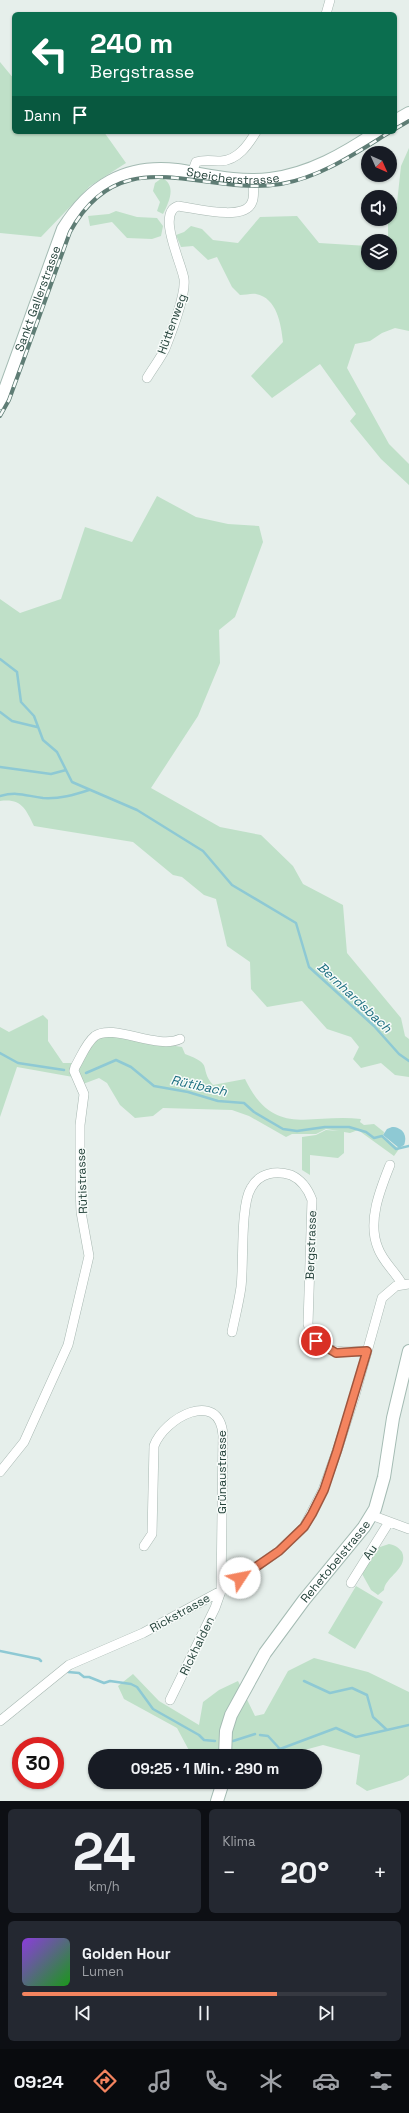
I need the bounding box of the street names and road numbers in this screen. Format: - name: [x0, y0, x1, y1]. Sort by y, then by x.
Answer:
- street label: Speicherstrasse: [185, 164, 281, 188]
- street label: Sankt Gallerstrasse: [11, 243, 64, 354]
- street label: Hüttenweg: [154, 292, 190, 356]
- street label: Rütistrasse: [73, 1148, 91, 1214]
- street label: Bergstrasse: [302, 1210, 320, 1280]
- street label: Grünaustrasse: [214, 1430, 230, 1514]
- street label: Rehetobelstrasse: [297, 1517, 374, 1606]
- street label: Au: [359, 1541, 381, 1563]
- street label: Rickstrasse: [147, 1590, 213, 1636]
- street label: Rickhalden: [176, 1614, 218, 1678]

